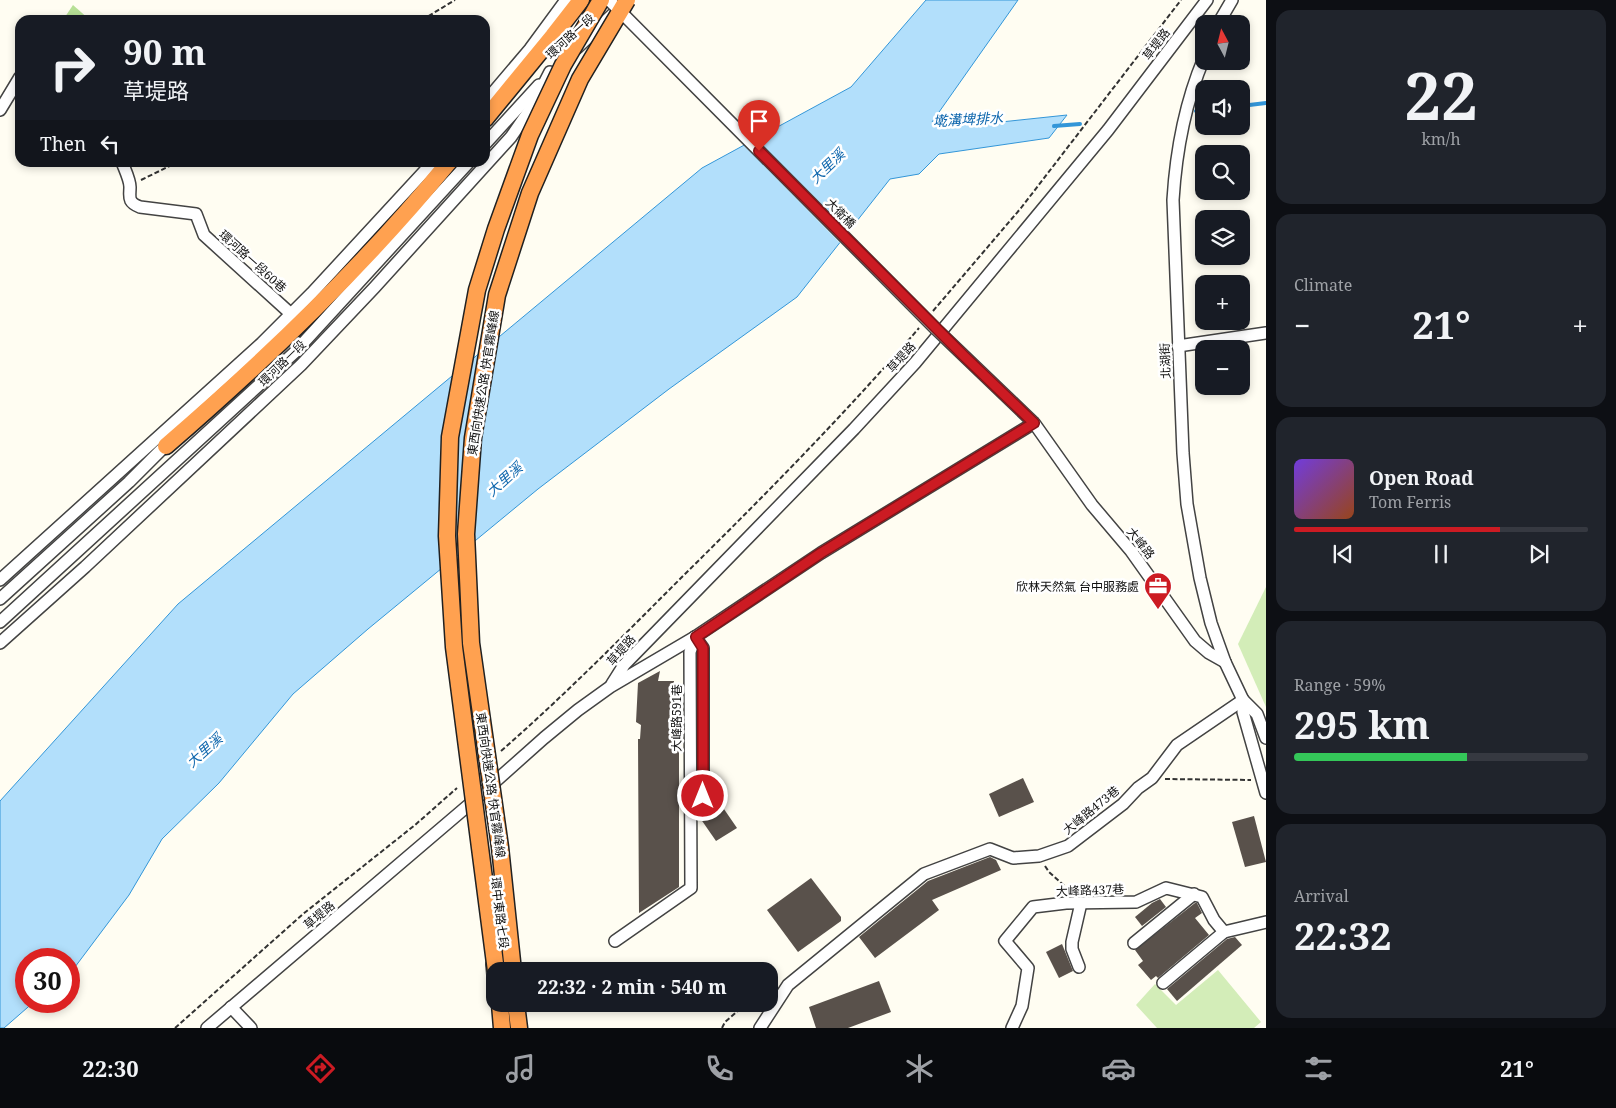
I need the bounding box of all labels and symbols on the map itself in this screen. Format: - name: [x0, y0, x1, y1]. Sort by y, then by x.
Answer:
- street label: 環河路一段: [542, 10, 598, 62]
- north arrow: [1195, 15, 1250, 70]
- street label: 草堤路: [1138, 25, 1174, 63]
- pin: [738, 100, 780, 151]
- water label: 墘溝埤排水: [933, 108, 1004, 130]
- water label: 大里溪: [805, 143, 850, 187]
- street label: 大衛橋: [822, 194, 860, 232]
- street label: 環河路一段60巷: [216, 226, 290, 296]
- street label: 東西向快速公路 快官霧峰線: [463, 309, 503, 457]
- street label: 環河路一段: [255, 336, 309, 390]
- street label: 草堤路: [883, 338, 919, 376]
- street label: 北湖街: [1156, 343, 1174, 379]
- water label: 大里溪: [482, 457, 527, 500]
- street label: 大峰路: [1123, 524, 1159, 562]
- office icon: 欣林天然氣 台中服務處: [1143, 571, 1173, 610]
- place label: 欣林天然氣 台中服務處: [1016, 578, 1139, 595]
- street label: 草堤路: [603, 631, 639, 669]
- street label: 大峰路591巷: [668, 684, 685, 752]
- street label: 東西向快速公路 快官霧峰線: [472, 711, 510, 859]
- water label: 大里溪: [182, 728, 227, 771]
- position arrow: [676, 769, 728, 821]
- street label: 大峰路473巷: [1059, 782, 1123, 838]
- street label: 環中東路七段: [487, 876, 513, 950]
- street label: 大峰路437巷: [1056, 880, 1124, 900]
- street label: 草堤路: [300, 897, 338, 933]
- speed limit sign: 30: [15, 948, 80, 1013]

